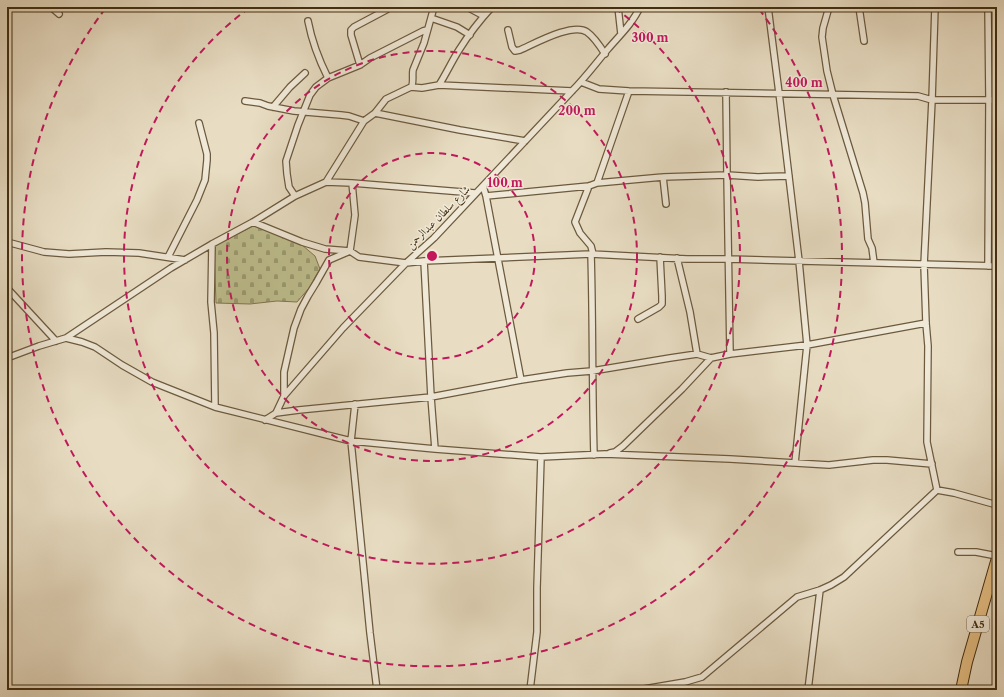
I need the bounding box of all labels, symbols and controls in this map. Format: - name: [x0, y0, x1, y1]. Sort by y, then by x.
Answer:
- text: 300 m: [631, 30, 669, 45]
- text: 400 m: [785, 75, 823, 90]
- text: 200 m: [558, 103, 596, 118]
- text: 100 m: [487, 175, 523, 190]
- street label: شارع سلطان عبدالرحمن: [403, 182, 475, 254]
- centre of rings: [425, 249, 439, 263]
- road number: A5: [967, 616, 989, 632]

